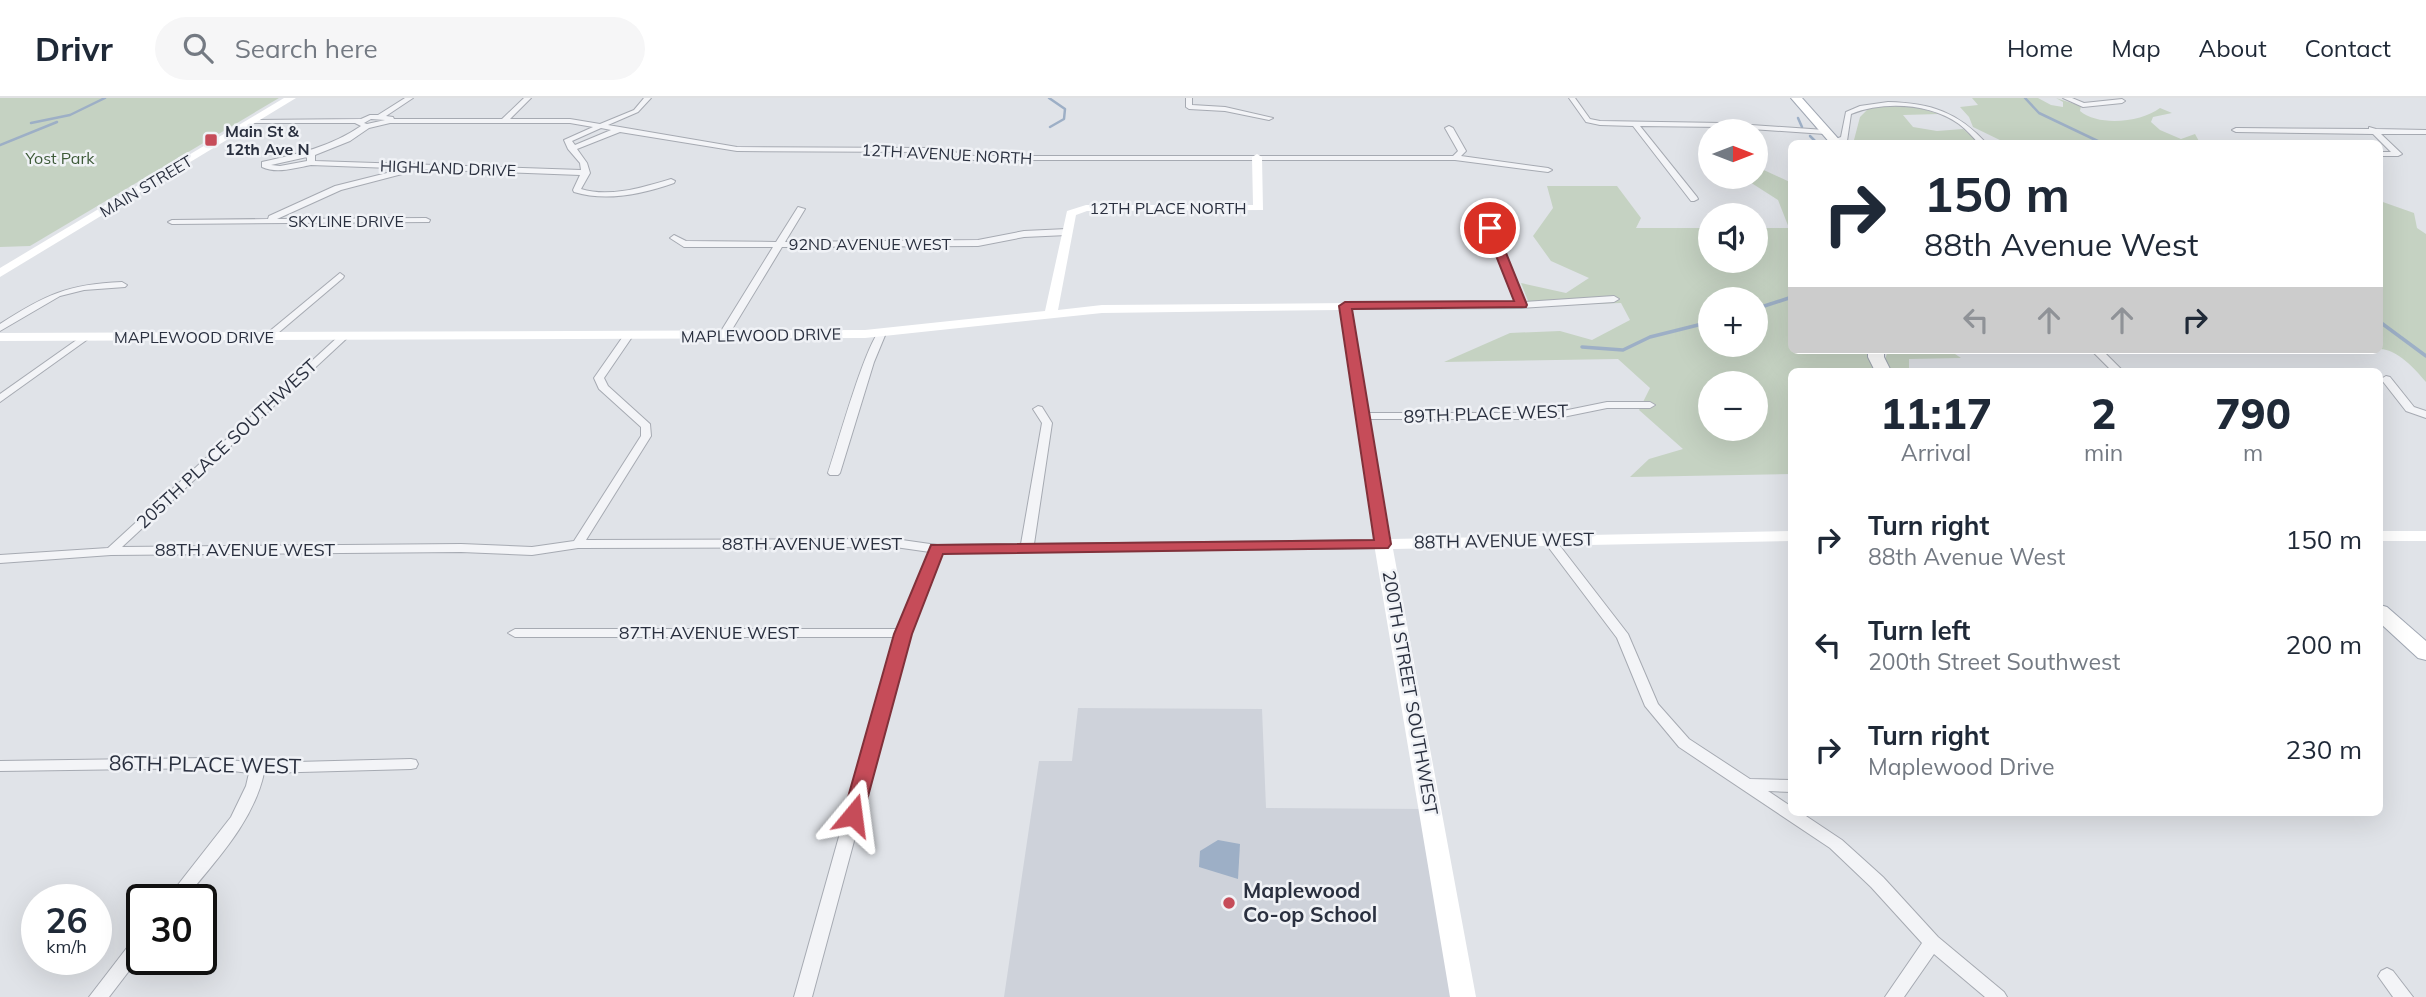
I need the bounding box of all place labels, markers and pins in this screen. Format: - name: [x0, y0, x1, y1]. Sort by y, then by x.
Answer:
- place label: Main St & 12th Ave N: [225, 121, 310, 159]
- marker: Main St & 12th Ave N: [203, 132, 219, 148]
- pin: [1460, 198, 1520, 258]
- place label: Maplewood Co-op School: [1243, 877, 1377, 927]
- marker: Maplewood Co-op School: [1221, 895, 1237, 911]

